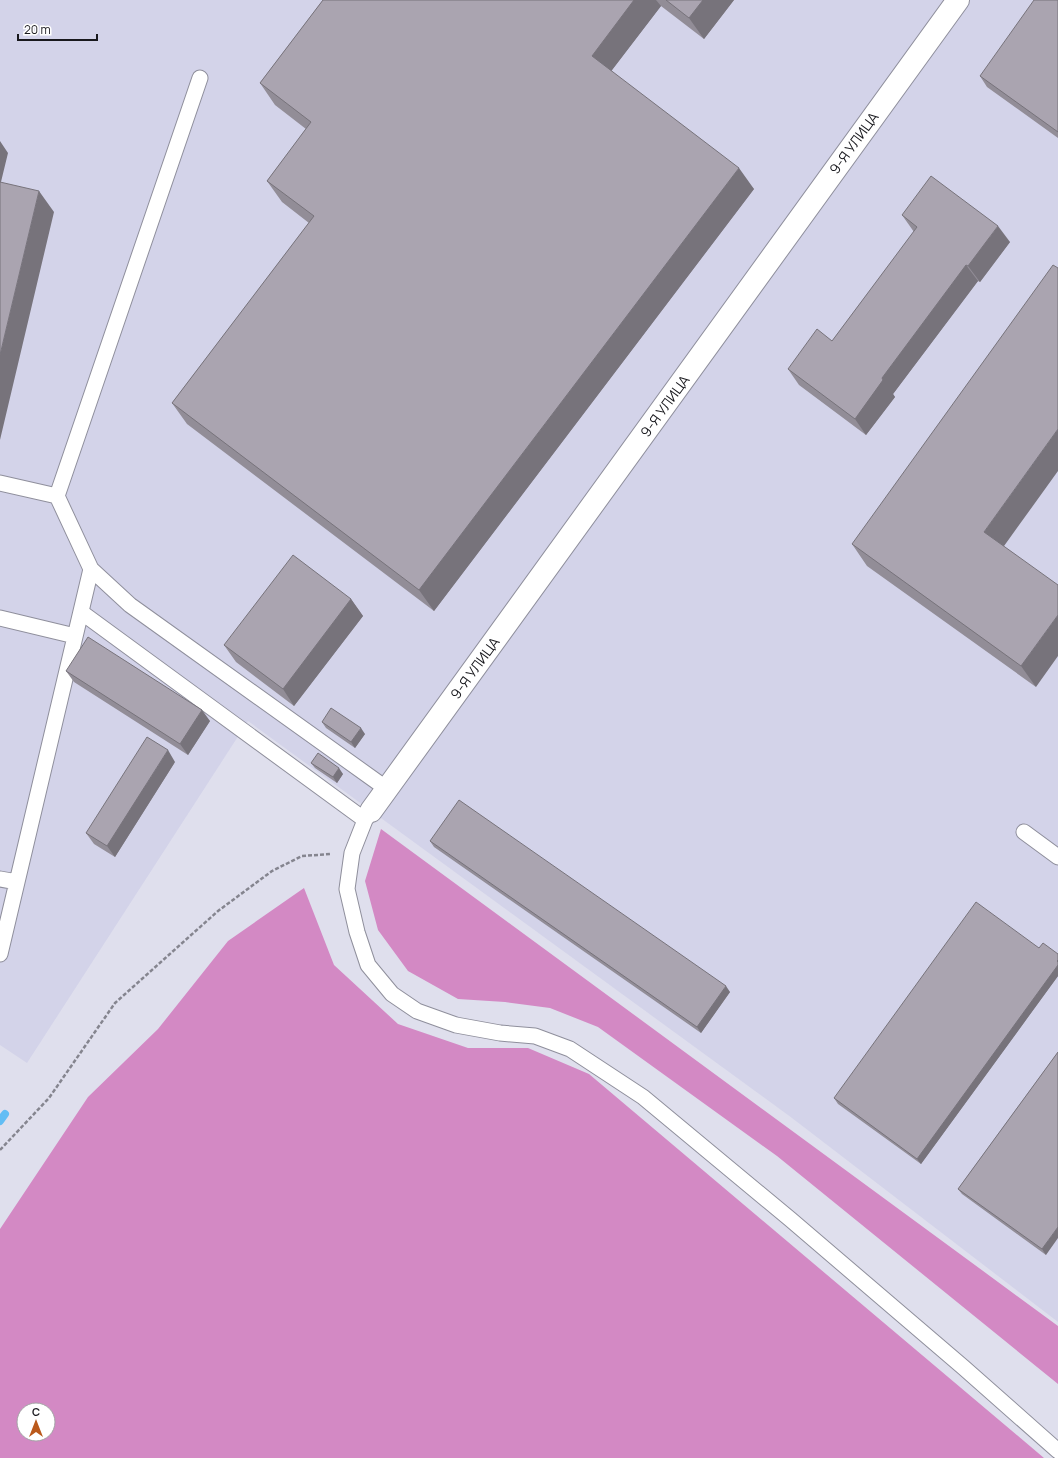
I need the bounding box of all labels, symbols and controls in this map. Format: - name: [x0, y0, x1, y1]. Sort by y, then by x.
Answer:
- scale bar: [18, 16, 97, 42]
- text: 20 m: [24, 21, 51, 38]
- street label: 9-Я УЛИЦА: [825, 108, 883, 178]
- street label: 9-Я УЛИЦА: [636, 371, 694, 441]
- street label: 9-Я УЛИЦА: [446, 633, 504, 703]
- north arrow: [16, 1402, 56, 1442]
- text: С: [32, 1404, 40, 1419]

